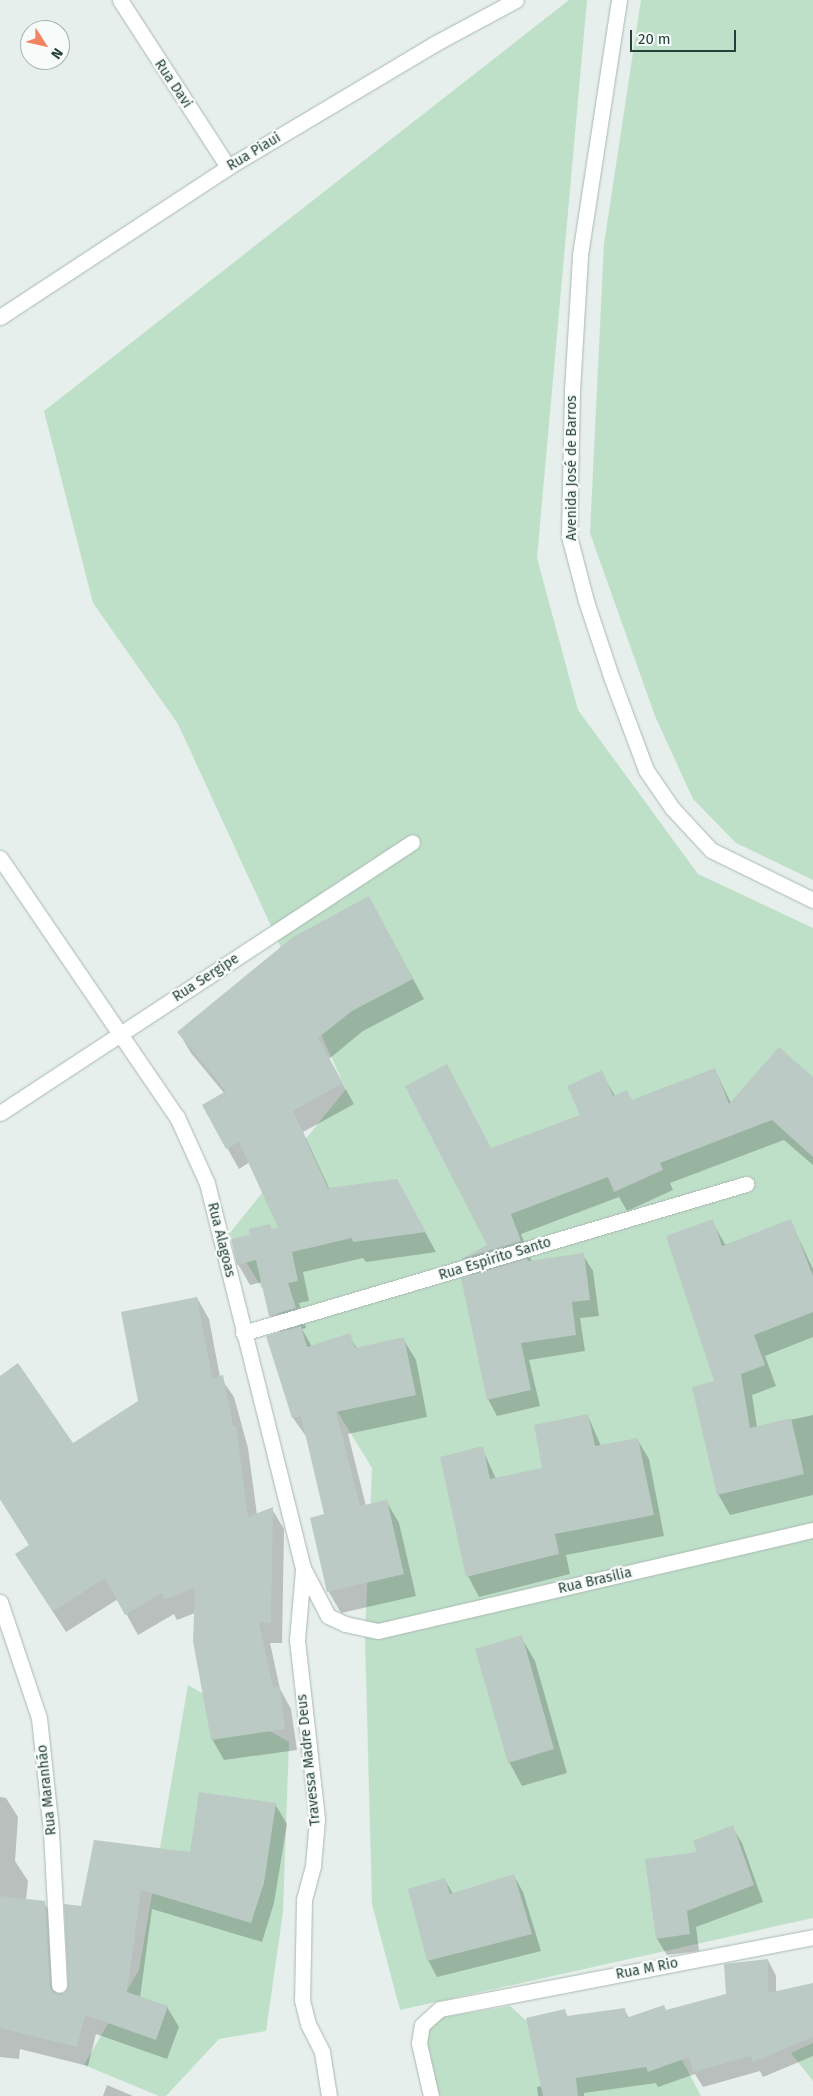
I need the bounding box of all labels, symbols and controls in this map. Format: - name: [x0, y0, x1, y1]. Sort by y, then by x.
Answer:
- north arrow: [20, 20, 70, 70]
- scale bar: [633, 20, 739, 52]
- text: 20 m: [638, 30, 671, 48]
- text: N: [47, 45, 67, 62]
- street label: Rua Davi: [151, 56, 195, 112]
- street label: Rua Piaui: [224, 129, 284, 175]
- street label: Avenida José de Barros: [564, 395, 580, 541]
- street label: Rua Sergipe: [170, 950, 242, 1006]
- street label: Rua Alagoas: [204, 1201, 238, 1279]
- street label: Rua Espirito Santo: [437, 1234, 553, 1284]
- street label: Rua Brasilia: [557, 1564, 633, 1598]
- street label: Travessa Madre Deus: [294, 1693, 324, 1827]
- street label: Rua Maranhão: [34, 1744, 60, 1836]
- street label: Rua M Rio: [614, 1955, 680, 1983]

